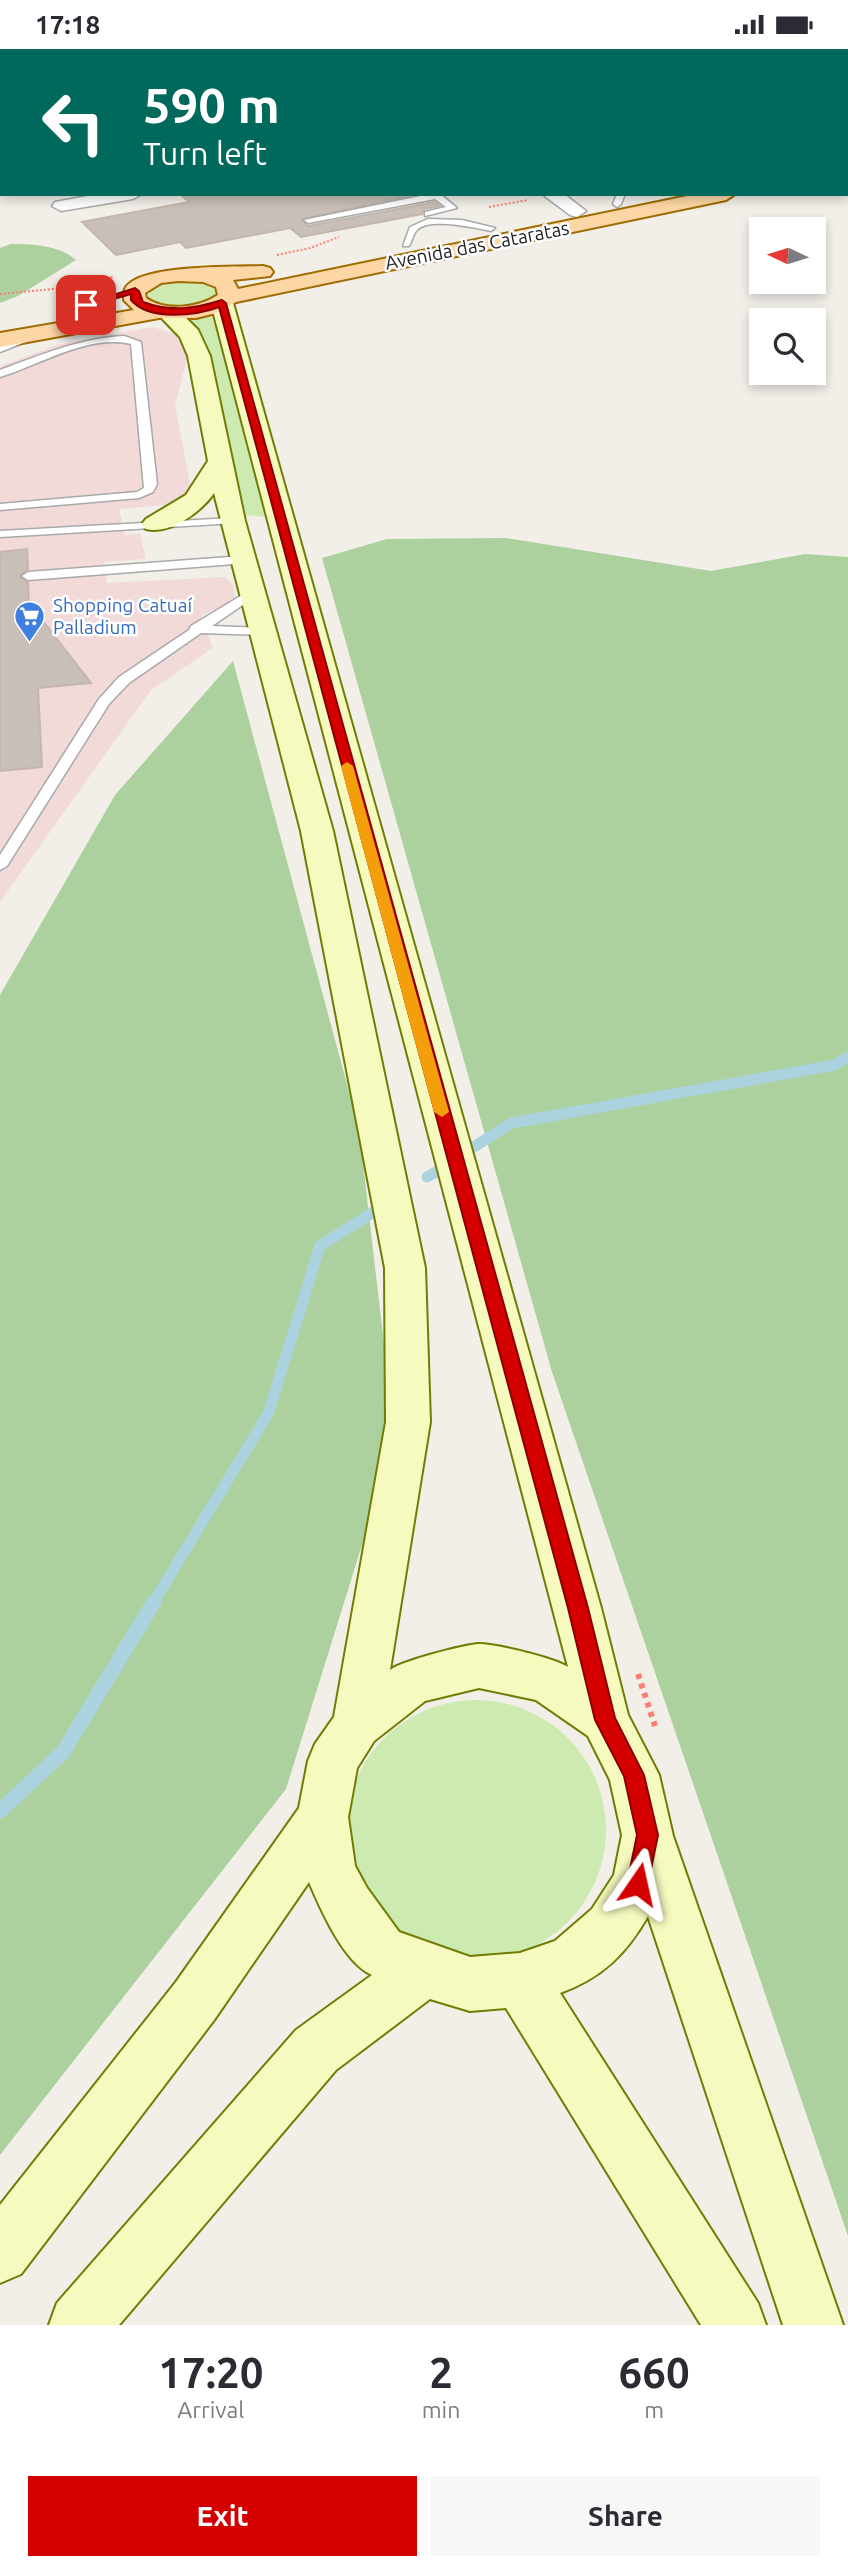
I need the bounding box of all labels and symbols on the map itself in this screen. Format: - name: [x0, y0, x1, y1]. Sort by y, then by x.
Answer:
- street label: Avenida das Cataratas: [383, 216, 571, 274]
- north arrow: [749, 217, 826, 294]
- pin: [56, 275, 116, 335]
- place label: Shopping Catuaí Palladium: [53, 594, 192, 638]
- supermarket icon: Shopping Catuaí Palladium: [13, 599, 47, 643]
- position arrow: [601, 1847, 675, 1921]

